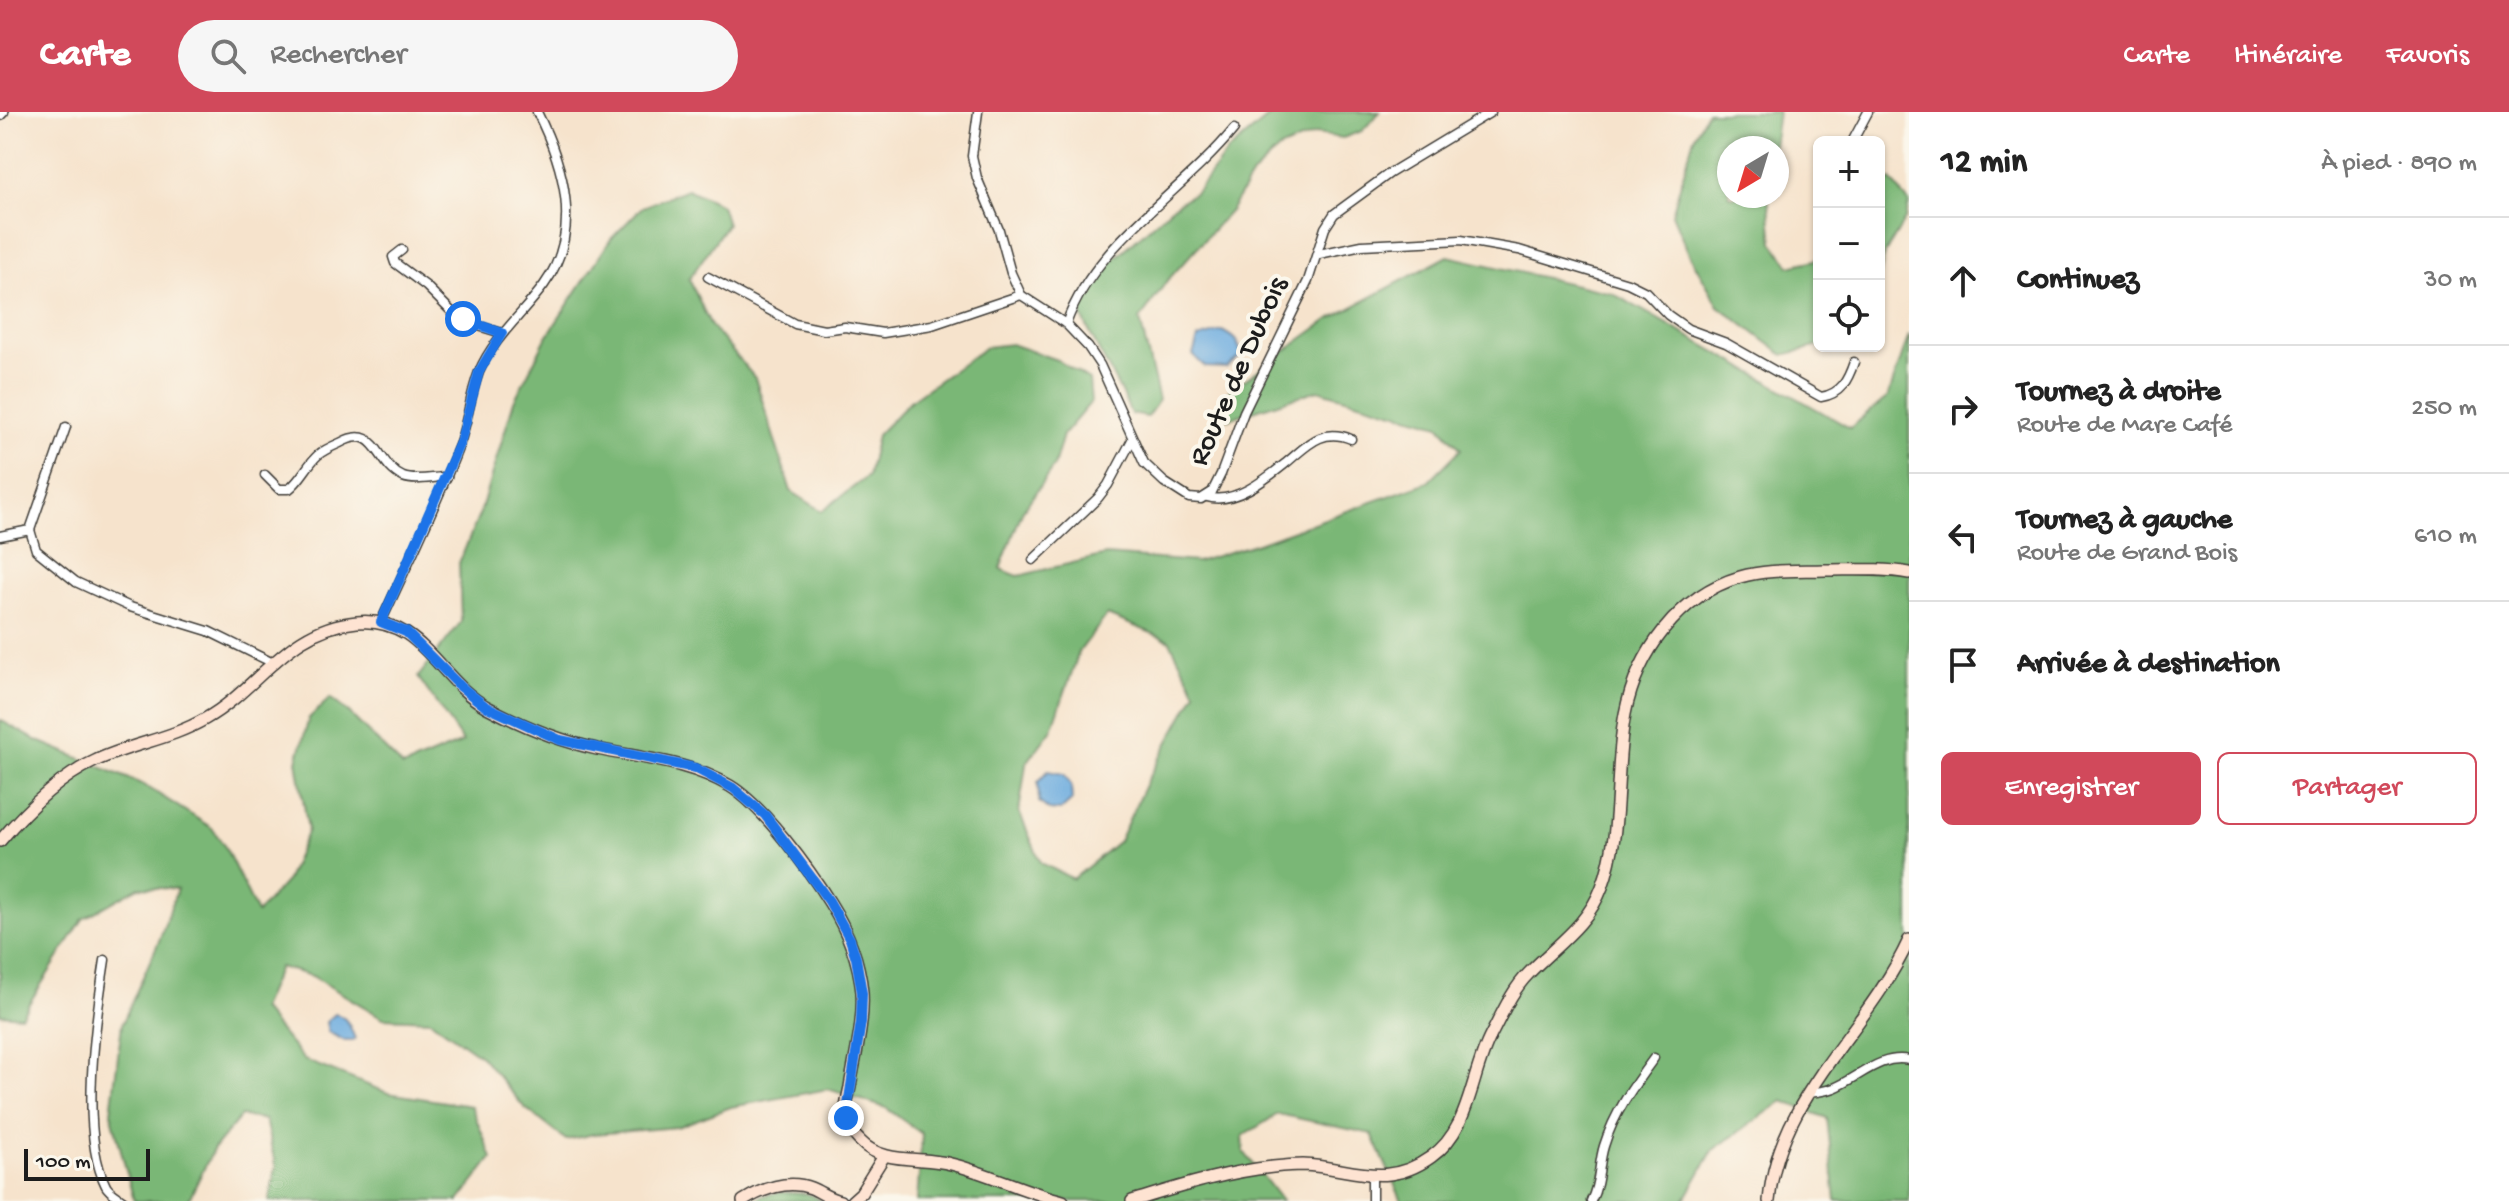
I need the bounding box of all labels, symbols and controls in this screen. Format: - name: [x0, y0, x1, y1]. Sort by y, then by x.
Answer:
- search box: [178, 20, 738, 92]
- text: Carte: [40, 34, 130, 78]
- icon: search: [206, 34, 250, 78]
- text: Rechercher: [270, 39, 406, 74]
- text: Carte: [2124, 40, 2190, 73]
- text: Itinéraire: [2234, 40, 2342, 73]
- text: Favoris: [2386, 40, 2469, 73]
- north arrow: [1717, 136, 1789, 208]
- map controls: [1813, 136, 1885, 352]
- button: +: [1813, 136, 1885, 208]
- text: 12 min: [1941, 144, 2027, 184]
- text: À pied · 890 m: [2321, 149, 2477, 180]
- button: −: [1813, 208, 1885, 280]
- icon: ahead: [1941, 259, 1985, 303]
- text: Continuez: [2017, 264, 2139, 299]
- text: 30 m: [2424, 266, 2477, 297]
- street label: Route de Dubois: [1183, 271, 1298, 472]
- button: locate: [1813, 280, 1885, 352]
- route start: [445, 301, 481, 337]
- text: Tournez à droite: [2017, 376, 2221, 411]
- icon: right: [1941, 387, 1985, 431]
- text: 250 m: [2411, 394, 2477, 425]
- text: Route de Mare Café: [2017, 411, 2232, 442]
- text: Tournez à gauche: [2017, 504, 2232, 539]
- icon: left: [1941, 515, 1985, 559]
- text: 610 m: [2414, 522, 2477, 553]
- text: Route de Grand Bois: [2017, 539, 2237, 570]
- icon: arrive: [1941, 643, 1985, 687]
- text: Arrivée à destination: [2017, 648, 2280, 683]
- button: Enregistrer: [1941, 752, 2201, 825]
- button: Partager: [2217, 752, 2477, 825]
- route end: [828, 1100, 864, 1136]
- scale bar: [24, 1145, 150, 1181]
- text: 100 m: [36, 1150, 91, 1176]

